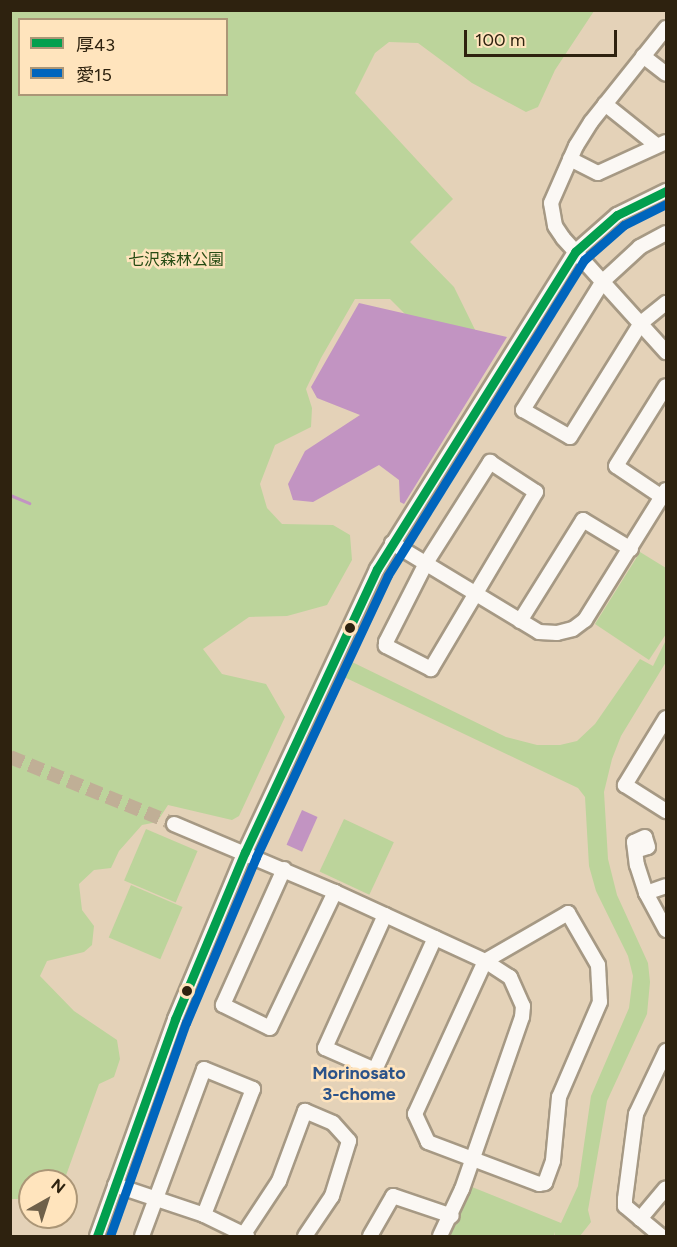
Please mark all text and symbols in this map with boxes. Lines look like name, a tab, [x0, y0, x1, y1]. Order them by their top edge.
legend	[18, 18, 228, 96]
scale bar	[467, 18, 620, 56]
text: 100 m	[475, 29, 525, 51]
text: 厚43	[76, 34, 115, 56]
text: 愛15	[76, 64, 112, 86]
park label: 七沢森林公園	[128, 250, 224, 270]
unlabelled marker	[344, 622, 356, 634]
unlabelled marker	[181, 985, 193, 997]
district label: Morinosato 3-chome	[312, 1063, 406, 1106]
north arrow	[18, 1169, 78, 1229]
text: N	[48, 1175, 69, 1197]

